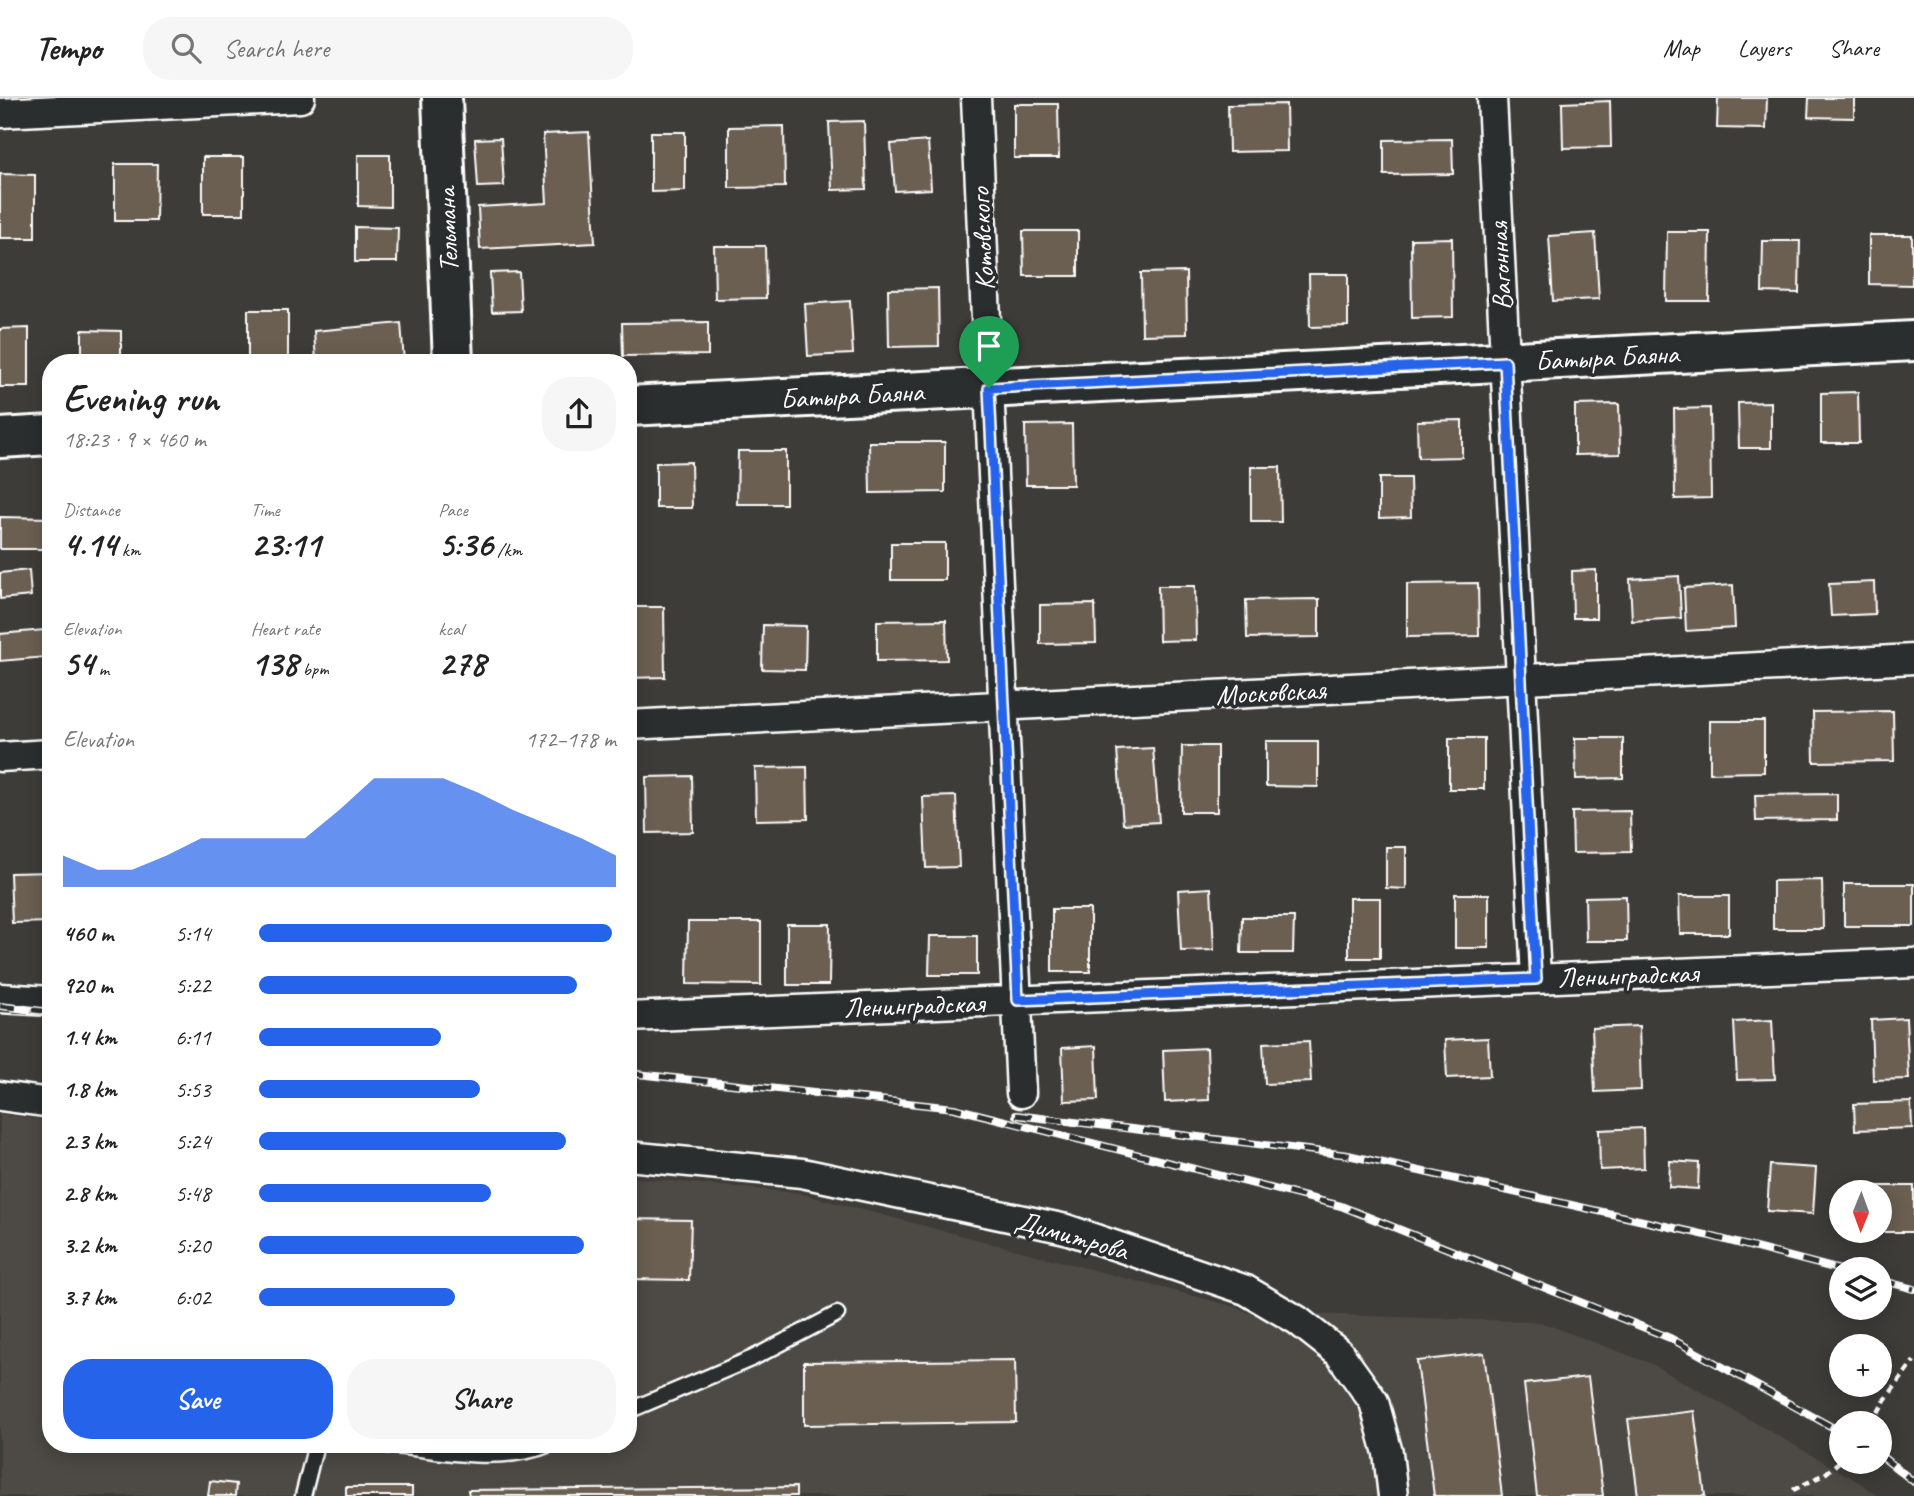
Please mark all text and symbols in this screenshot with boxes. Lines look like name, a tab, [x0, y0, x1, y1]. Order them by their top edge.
search box	[143, 17, 633, 80]
text: Tempo	[35, 27, 101, 69]
icon: search	[167, 29, 205, 67]
text: Search here	[223, 32, 329, 65]
text: Map	[1663, 33, 1700, 63]
text: Layers	[1738, 33, 1791, 63]
text: Share	[1829, 33, 1879, 63]
street label: Тельмана	[428, 184, 466, 273]
street label: Котовского	[962, 185, 1002, 291]
street label: Вагонная	[1480, 220, 1520, 311]
pin	[959, 316, 1019, 388]
icon: arrive	[970, 327, 1008, 365]
street label: Батыра Баяна	[1534, 336, 1681, 378]
street label: Батыра Баяна	[779, 374, 926, 416]
text: Evening run	[63, 375, 219, 422]
button: share	[542, 377, 616, 451]
text: 18:23 · 9 × 460 m	[63, 425, 206, 454]
text: Distance	[63, 498, 120, 522]
text: Time	[251, 498, 280, 522]
text: Pace	[438, 498, 468, 522]
text: 4.14	[63, 522, 117, 567]
text: 23:11	[251, 522, 321, 567]
text: 5:36	[438, 522, 493, 567]
text: km	[117, 538, 140, 562]
text: /km	[493, 538, 522, 562]
text: Elevation	[63, 617, 121, 641]
text: Heart rate	[251, 617, 320, 641]
text: kcal	[438, 617, 463, 641]
text: 54	[63, 641, 94, 686]
text: 138	[251, 641, 298, 686]
text: 278	[438, 641, 485, 686]
text: m	[94, 657, 109, 681]
text: bpm	[298, 657, 329, 681]
street label: Московская	[1215, 672, 1328, 712]
text: Elevation	[63, 725, 134, 754]
text: 172–178 m	[525, 725, 616, 754]
text: 460 m	[63, 919, 113, 948]
text: 5:14	[175, 919, 211, 948]
street label: Ленинградская	[1557, 955, 1701, 995]
text: 920 m	[63, 971, 112, 1000]
text: 5:22	[175, 971, 211, 1000]
street label: Ленинградская	[843, 985, 987, 1025]
text: 1.4 km	[63, 1023, 117, 1052]
text: 6:11	[175, 1023, 211, 1052]
text: 1.8 km	[63, 1075, 117, 1104]
text: 5:53	[175, 1075, 211, 1104]
text: 2.3 km	[63, 1127, 117, 1156]
text: 5:24	[175, 1127, 211, 1156]
text: 2.8 km	[63, 1179, 117, 1208]
text: 5:48	[175, 1179, 211, 1208]
north arrow	[1829, 1180, 1892, 1242]
map controls	[1829, 1180, 1892, 1474]
street label: Димитрова	[1012, 1202, 1134, 1268]
text: 3.2 km	[63, 1231, 117, 1260]
text: 5:20	[175, 1231, 211, 1260]
button: layers	[1829, 1257, 1892, 1320]
text: 3.7 km	[63, 1283, 116, 1312]
text: 6:02	[175, 1283, 211, 1312]
button: +	[1829, 1334, 1892, 1397]
button: Save	[63, 1359, 333, 1439]
button: Share	[347, 1359, 616, 1439]
button: −	[1829, 1411, 1892, 1474]

